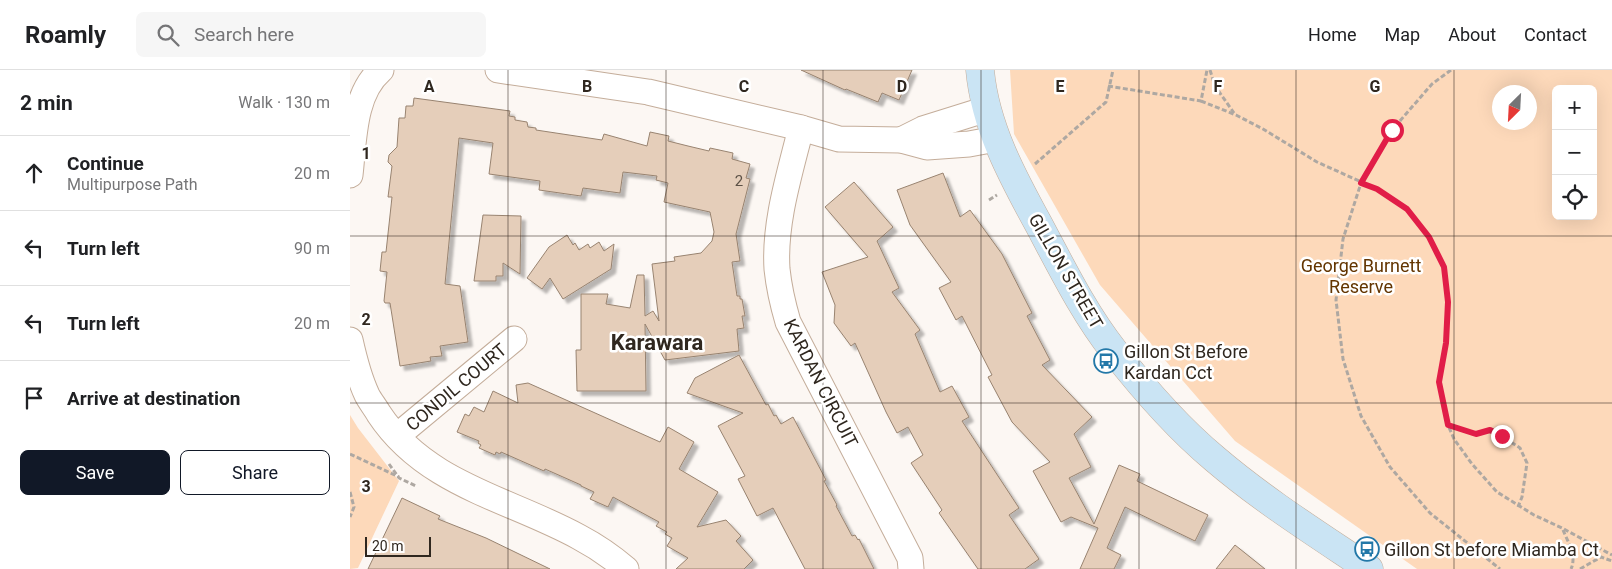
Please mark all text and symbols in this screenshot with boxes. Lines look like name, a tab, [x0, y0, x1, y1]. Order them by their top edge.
search box	[136, 12, 486, 57]
text: Roamly	[25, 21, 106, 49]
icon: search	[154, 21, 182, 49]
text: Search here	[194, 23, 294, 46]
text: Home	[1308, 24, 1357, 45]
text: Map	[1385, 24, 1420, 45]
text: About	[1448, 24, 1496, 45]
text: Contact	[1524, 24, 1587, 45]
text: A	[424, 77, 435, 96]
text: B	[582, 77, 592, 96]
text: C	[739, 77, 749, 96]
text: D	[897, 77, 907, 96]
text: E	[1056, 77, 1065, 96]
text: F	[1214, 77, 1223, 96]
text: G	[1370, 77, 1381, 96]
north arrow	[1492, 85, 1537, 130]
map controls	[1552, 85, 1597, 220]
button: +	[1552, 85, 1597, 130]
text: 2 min	[20, 91, 73, 115]
text: Walk · 130 m	[238, 93, 330, 112]
route start	[1381, 119, 1404, 142]
button: −	[1552, 130, 1597, 175]
text: 1	[361, 144, 371, 163]
text: Continue	[67, 152, 144, 175]
icon: ahead	[20, 159, 48, 187]
text: 20 m	[294, 164, 330, 183]
house number: 2	[735, 172, 743, 190]
text: Multipurpose Path	[67, 175, 198, 194]
button: locate	[1552, 175, 1597, 220]
street label: GILLON STREET	[1025, 210, 1108, 333]
icon: left	[20, 234, 48, 262]
text: Turn left	[67, 237, 140, 260]
text: 90 m	[294, 239, 330, 258]
park label: George Burnett Reserve	[1301, 255, 1421, 297]
icon: left	[20, 309, 48, 337]
text: 2	[361, 310, 371, 329]
text: Turn left	[67, 312, 140, 335]
text: 20 m	[294, 314, 330, 333]
street label: KARDAN CIRCUIT	[780, 315, 863, 451]
district label: Karawara	[611, 330, 704, 355]
street label: CONDIL COURT	[401, 339, 511, 435]
place label: Gillon St Before Kardan Cct	[1124, 341, 1248, 383]
bus stop icon: Gillon St Before Kardan Cct	[1093, 348, 1119, 374]
icon: arrive	[20, 384, 48, 412]
text: Arrive at destination	[67, 387, 240, 410]
route end	[1491, 425, 1514, 448]
button: Save	[20, 450, 170, 495]
button: Share	[180, 450, 330, 495]
text: 3	[361, 477, 371, 496]
scale bar	[365, 534, 431, 557]
bus stop icon: Gillon St before Miamba Ct	[1354, 536, 1380, 562]
text: 20 m	[372, 538, 404, 554]
place label: Gillon St before Miamba Ct	[1384, 539, 1599, 560]

